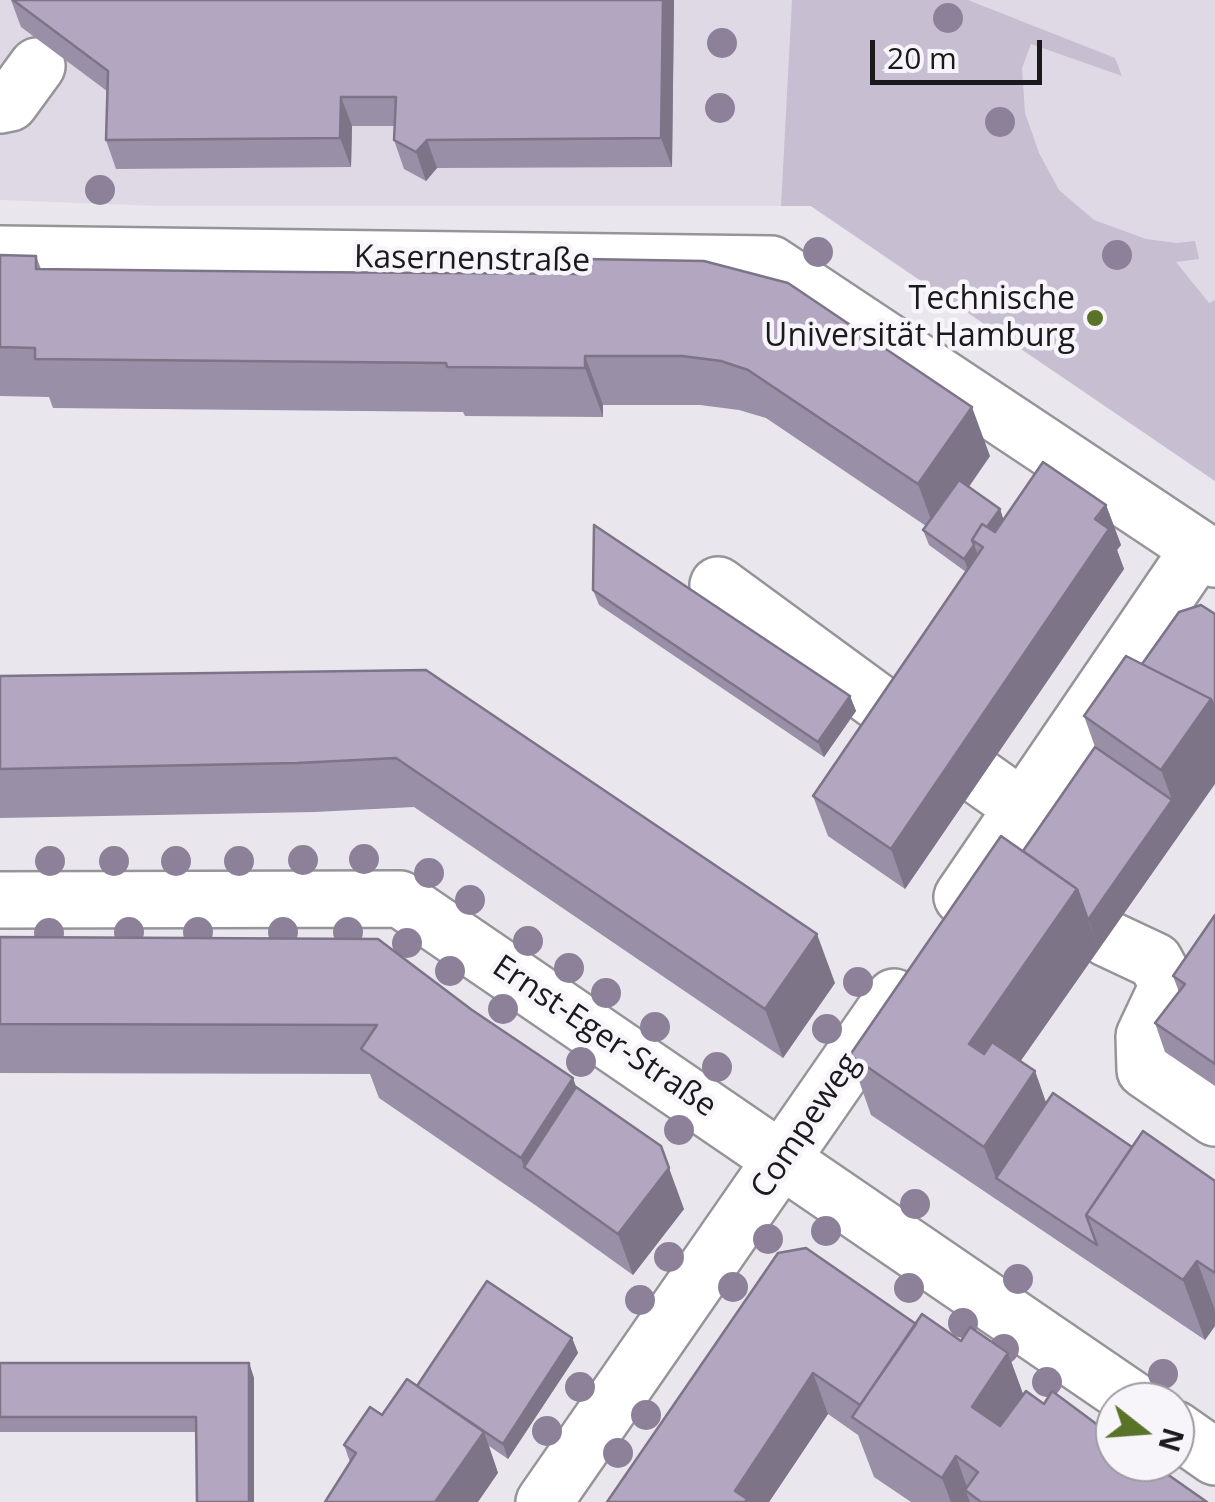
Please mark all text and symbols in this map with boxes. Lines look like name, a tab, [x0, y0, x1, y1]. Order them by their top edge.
scale bar	[875, 20, 1048, 82]
text: 20 m	[887, 37, 957, 78]
street label: Kasernenstraße	[354, 239, 590, 281]
place label: Technische Universität Hamburg	[764, 281, 1075, 356]
marker: Technische Universität Hamburg	[1084, 307, 1106, 329]
street label: Ernst-Eger-Straße	[485, 948, 723, 1126]
street label: Compeweg	[743, 1046, 869, 1206]
north arrow	[1095, 1382, 1195, 1482]
text: N	[1150, 1424, 1193, 1457]

